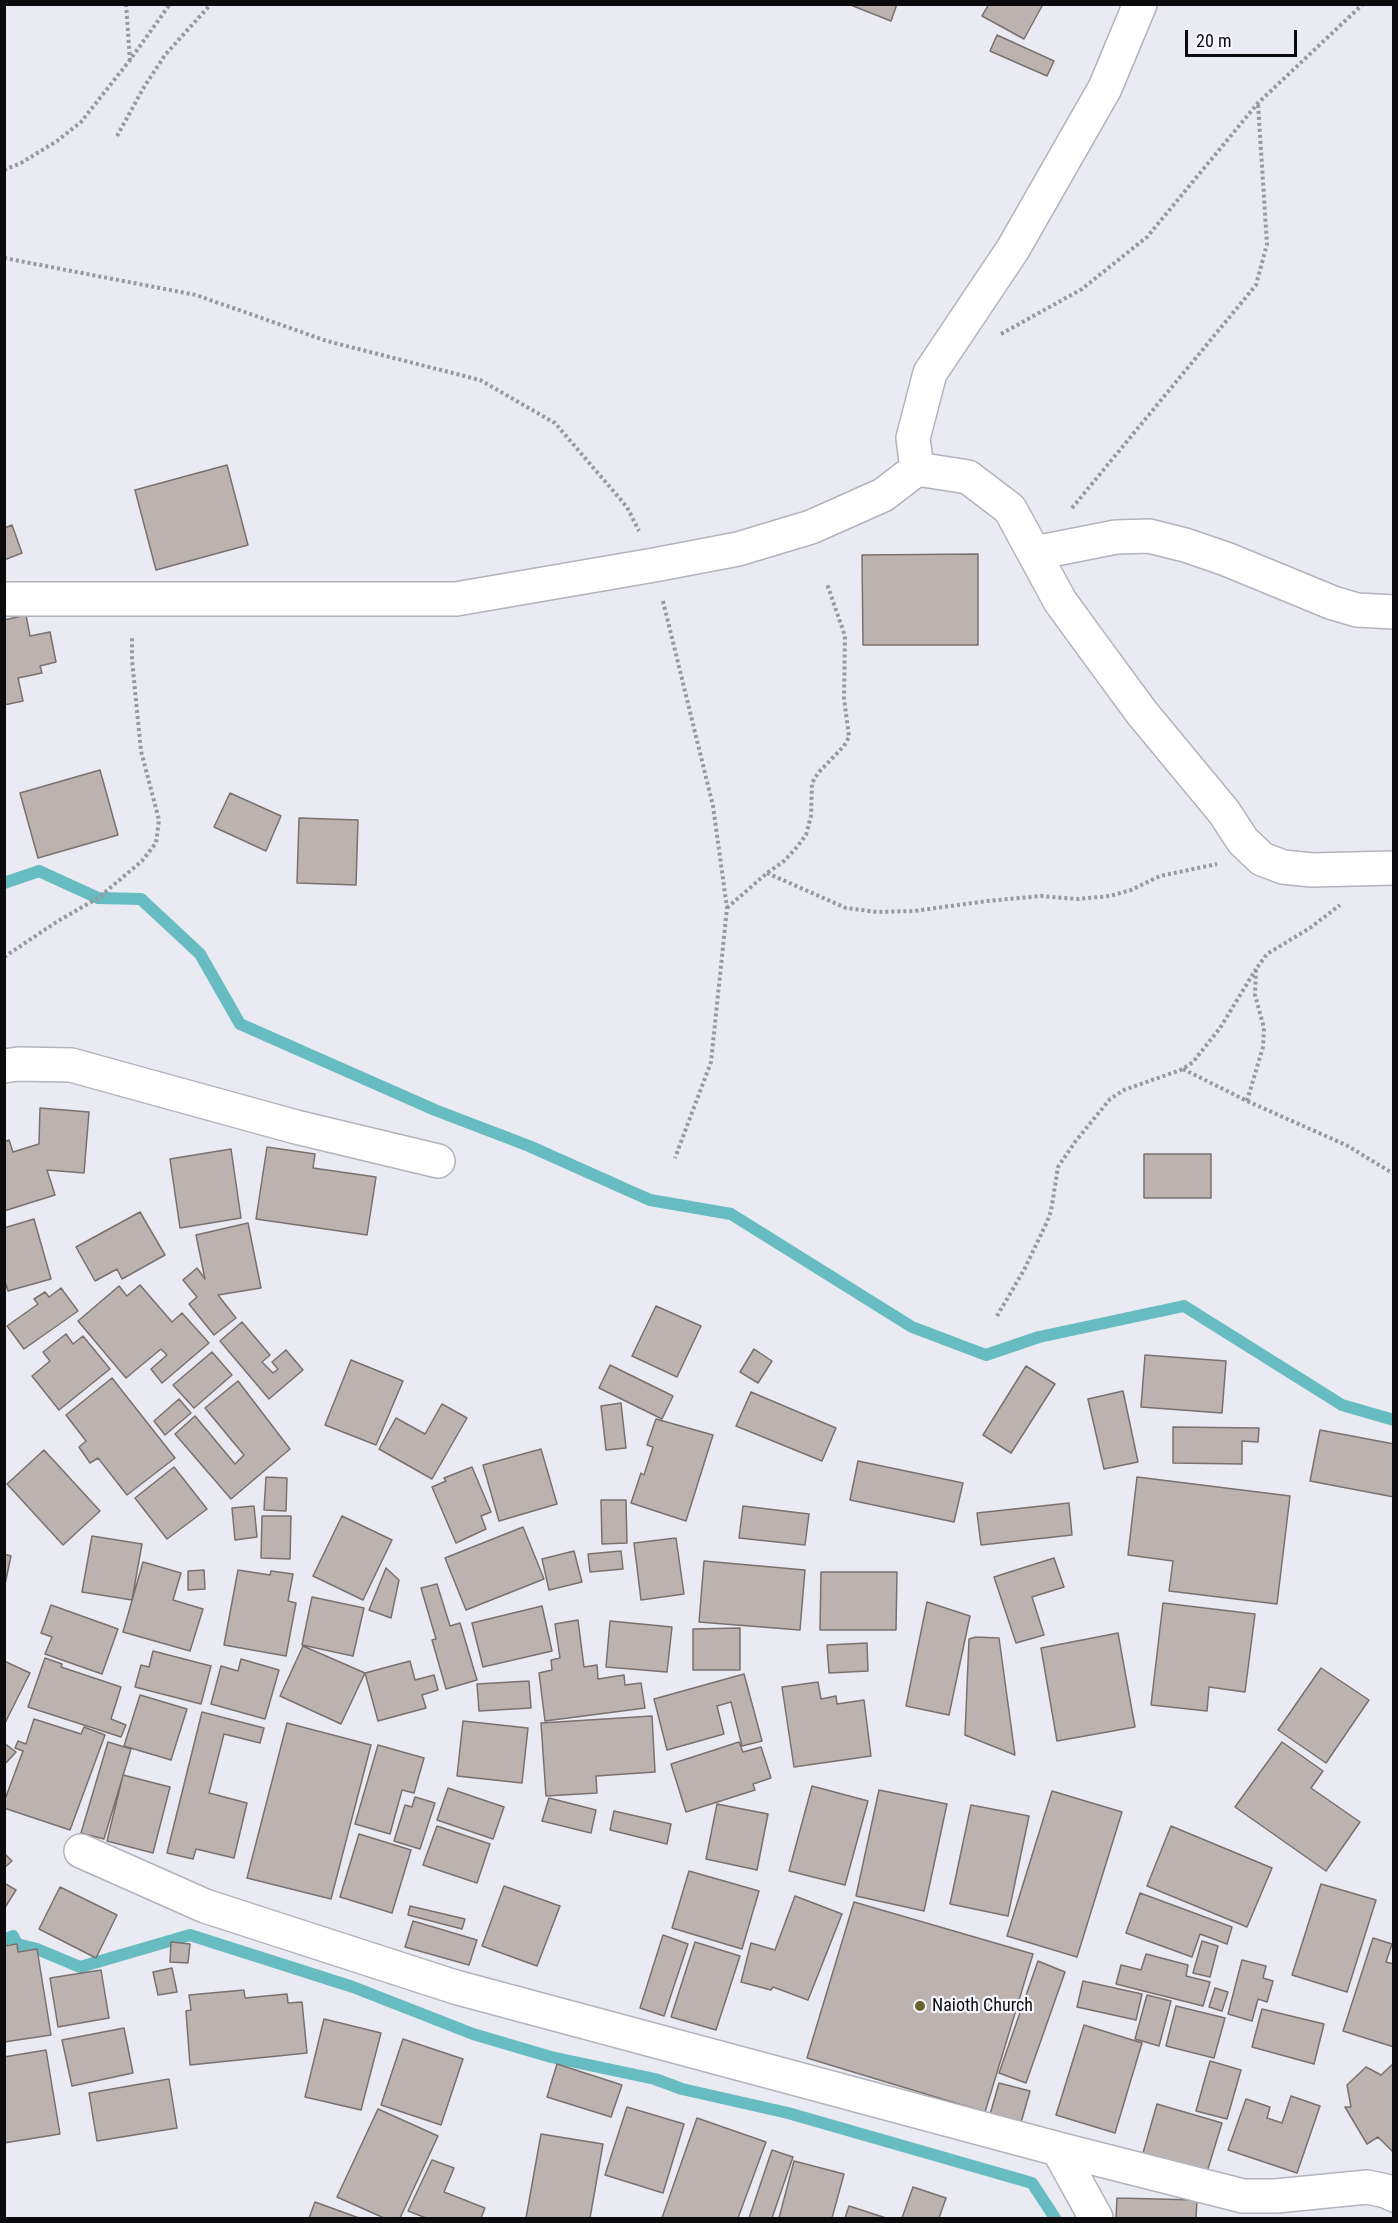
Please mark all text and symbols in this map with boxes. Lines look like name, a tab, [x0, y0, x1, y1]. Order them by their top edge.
scale bar	[1188, 18, 1300, 56]
text: 20 m	[1196, 30, 1231, 51]
place label: Naioth Church	[932, 1995, 1033, 2017]
marker: Naioth Church	[913, 1999, 927, 2013]

